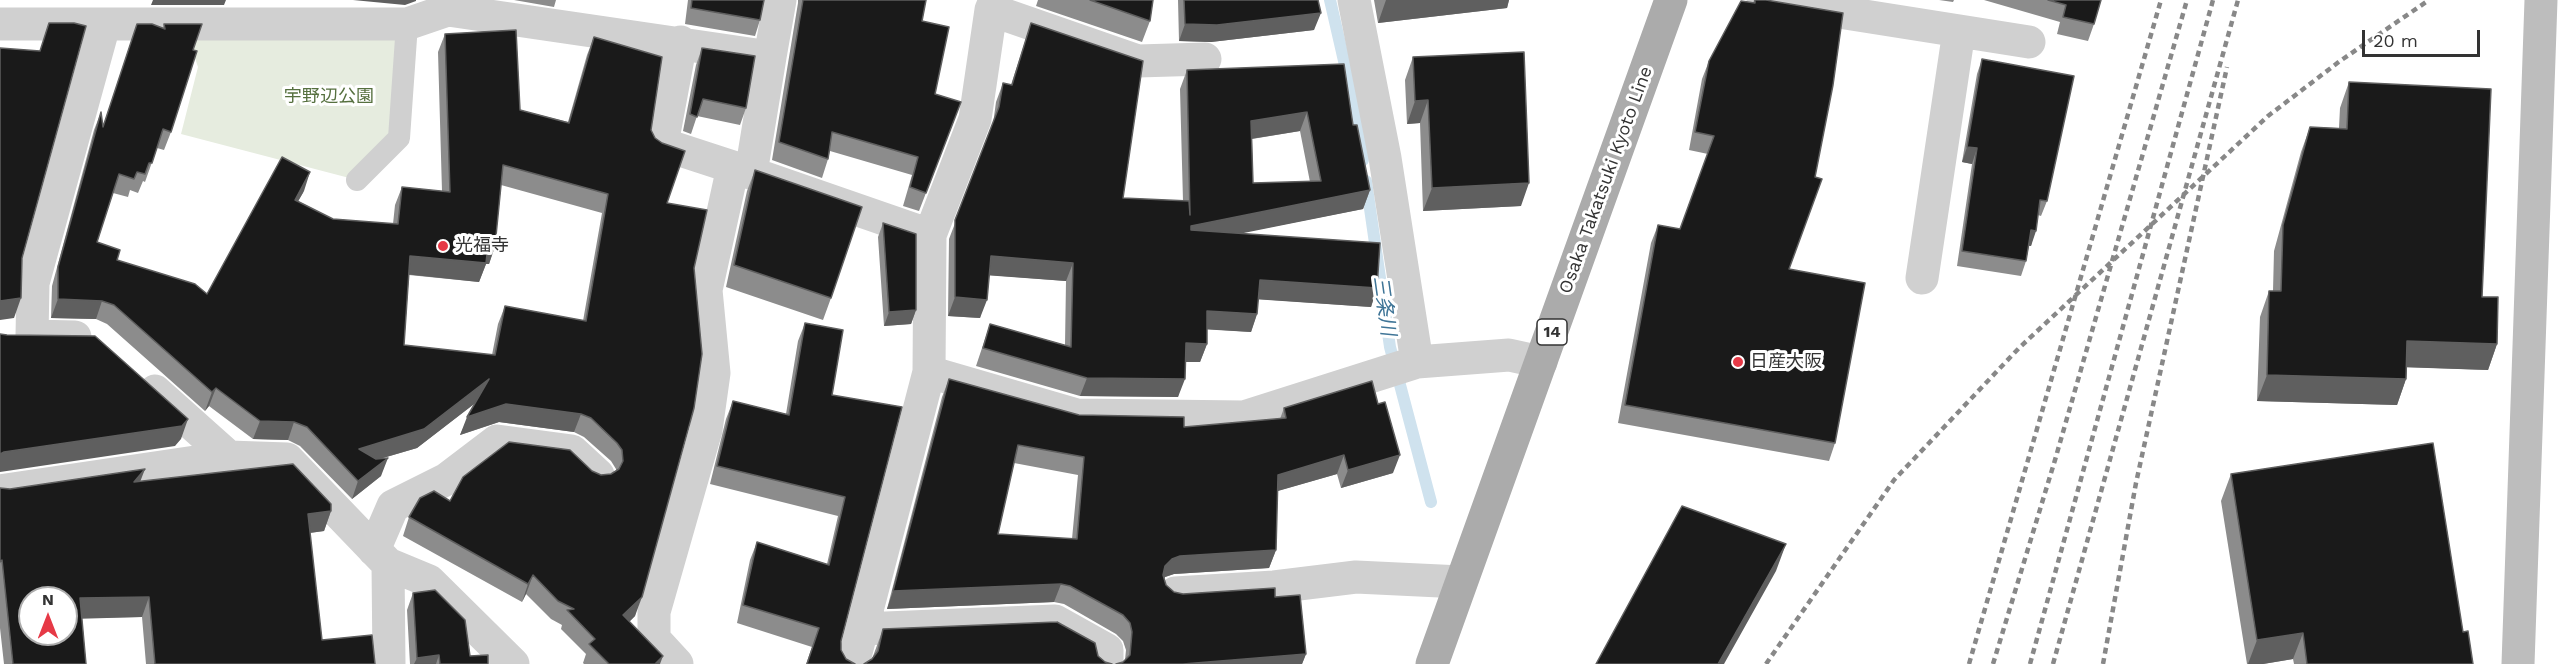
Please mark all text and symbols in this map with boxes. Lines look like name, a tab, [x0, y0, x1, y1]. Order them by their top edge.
scale bar	[2365, 18, 2484, 56]
text: 20 m	[2373, 30, 2418, 51]
street label: Osaka Takatsuki Kyoto Line	[1555, 63, 1657, 297]
park label: 宇野辺公園	[284, 86, 374, 108]
place label: 光福寺	[455, 235, 509, 257]
marker: 光福寺	[436, 239, 450, 253]
water label: 三条川	[1368, 275, 1400, 337]
road number: 14	[1537, 319, 1567, 345]
place label: 日産大阪	[1750, 351, 1822, 373]
marker: 日産大阪	[1731, 355, 1745, 369]
north arrow	[18, 586, 78, 646]
text: N	[42, 590, 54, 609]

